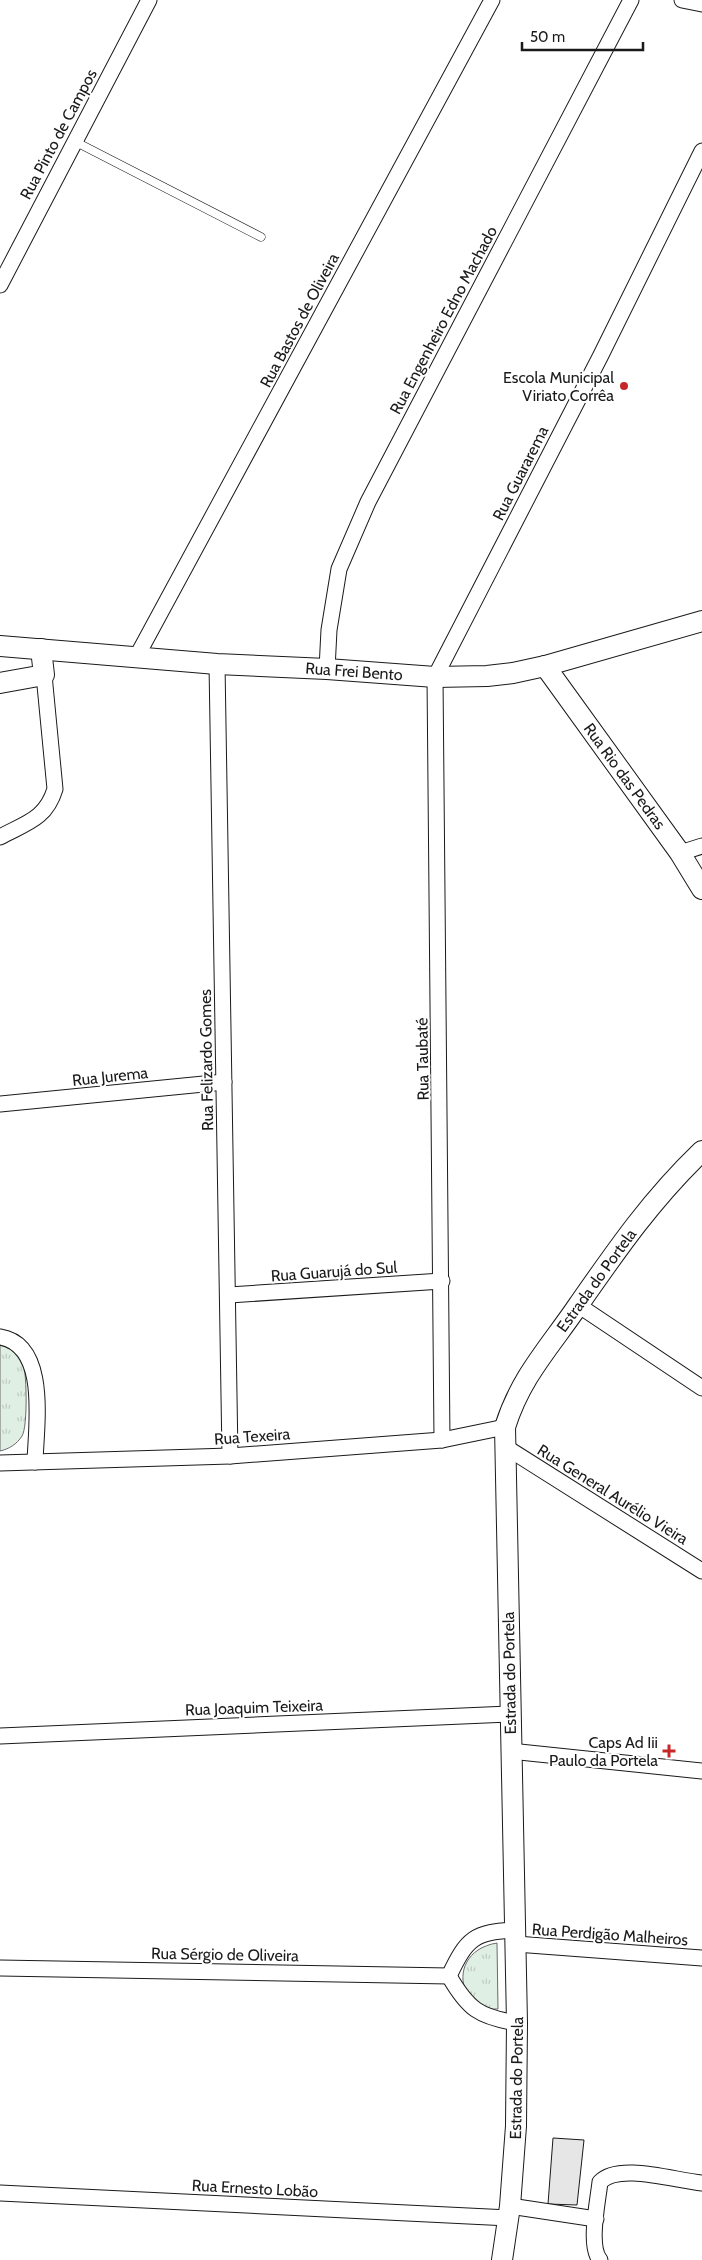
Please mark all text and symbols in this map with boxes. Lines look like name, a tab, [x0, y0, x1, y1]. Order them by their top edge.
scale bar	[522, 20, 643, 52]
text: 50 m	[530, 28, 565, 46]
street label: Rua Pinto de Campos	[16, 66, 101, 203]
street label: Rua Engenheiro Edno Machado	[386, 223, 501, 417]
street label: Rua Bastos de Oliveira	[256, 250, 343, 391]
place label: Escola Municipal Viriato Corrêa	[503, 368, 614, 405]
marker: Escola Municipal Viriato Corrêa	[618, 380, 630, 392]
street label: Rua Guararema	[489, 423, 552, 524]
street label: Rua Frei Bento	[305, 659, 403, 684]
street label: Rua Rio das Pedras	[580, 720, 670, 833]
street label: Rua Felizardo Gomes	[196, 989, 217, 1131]
street label: Rua Taubaté	[412, 1018, 433, 1100]
street label: Rua Jurema	[71, 1063, 149, 1090]
street label: Estrada do Portela	[553, 1225, 640, 1335]
street label: Rua Guarujá do Sul	[270, 1258, 398, 1285]
street label: Rua Texeira	[213, 1424, 291, 1449]
street label: Rua General Aurélio Vieira	[534, 1440, 692, 1549]
street label: Estrada do Portela	[499, 1611, 520, 1734]
street label: Rua Joaquim Teixeira	[185, 1696, 324, 1719]
place label: Caps Ad Iii Paulo da Portela	[549, 1733, 658, 1770]
marker: Caps Ad Iii Paulo da Portela	[662, 1744, 676, 1758]
street label: Rua Perdigão Malheiros	[531, 1920, 689, 1949]
street label: Rua Sérgio de Oliveira	[151, 1944, 299, 1965]
street label: Estrada do Portela	[506, 2016, 527, 2139]
street label: Rua Ernesto Lobão	[191, 2176, 319, 2201]

